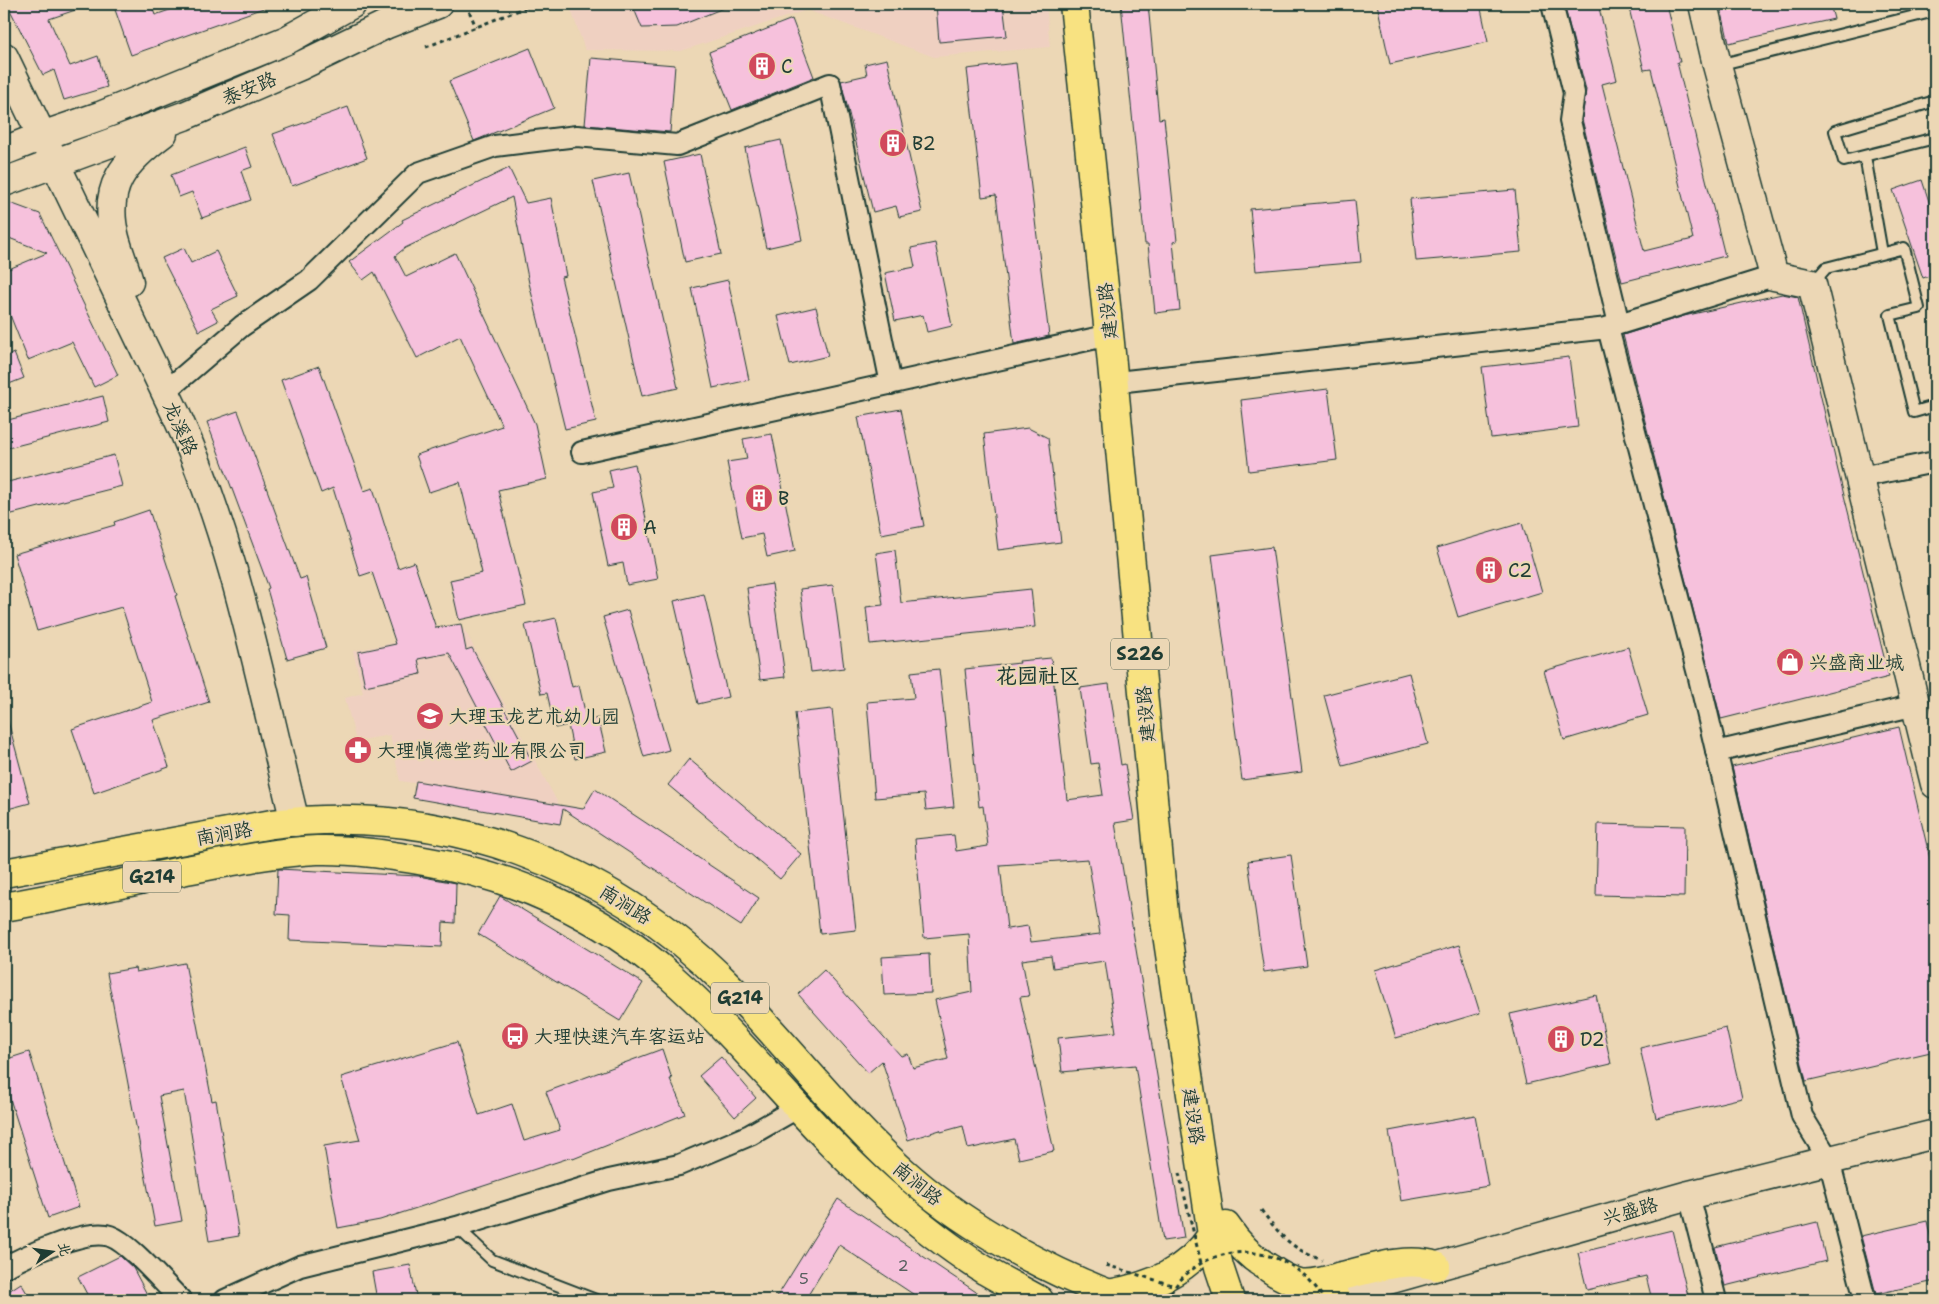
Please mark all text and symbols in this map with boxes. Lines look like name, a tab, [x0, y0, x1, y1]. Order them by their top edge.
building icon: C	[747, 51, 777, 81]
place label: C	[781, 54, 793, 79]
street label: 泰安路	[218, 66, 280, 111]
building icon: B2	[878, 128, 908, 158]
place label: B2	[912, 131, 936, 156]
street label: 建设路	[1092, 281, 1123, 341]
street label: 龙溪路	[158, 397, 204, 459]
building icon: B	[744, 483, 774, 513]
place label: B	[778, 486, 789, 511]
building icon: A	[609, 512, 639, 542]
place label: A	[643, 515, 657, 540]
building icon: C2	[1474, 555, 1504, 585]
place label: C2	[1508, 558, 1532, 583]
road number: S226	[1111, 639, 1169, 670]
shop icon: 兴盛商业城	[1775, 647, 1805, 677]
place label: 兴盛商业城	[1809, 650, 1904, 675]
district label: 花园社区	[996, 662, 1080, 690]
street label: 建设路	[1131, 684, 1160, 743]
school or university icon: 大理玉龙艺术幼儿园	[415, 701, 445, 731]
place label: 大理玉龙艺术幼儿园	[449, 704, 620, 729]
pharmacy icon: 大理慎德堂药业有限公司	[343, 735, 373, 765]
place label: 大理慎德堂药业有限公司	[377, 738, 586, 763]
street label: 南涧路	[194, 816, 254, 851]
road number: G214	[123, 862, 181, 892]
street label: 南涧路	[595, 879, 657, 930]
road number: G214	[711, 982, 769, 1014]
bus stop icon: 大理快速汽车客运站	[500, 1021, 530, 1051]
place label: 大理快速汽车客运站	[534, 1024, 705, 1049]
building icon: D2	[1546, 1024, 1576, 1054]
place label: D2	[1580, 1027, 1605, 1052]
street label: 建设路	[1177, 1086, 1210, 1146]
street label: 南涧路	[888, 1156, 948, 1211]
street label: 兴盛路	[1599, 1192, 1661, 1231]
north arrow	[28, 1226, 78, 1276]
text: 北	[54, 1240, 75, 1258]
house number: 2	[897, 1255, 909, 1276]
house number: 5	[799, 1268, 809, 1289]

